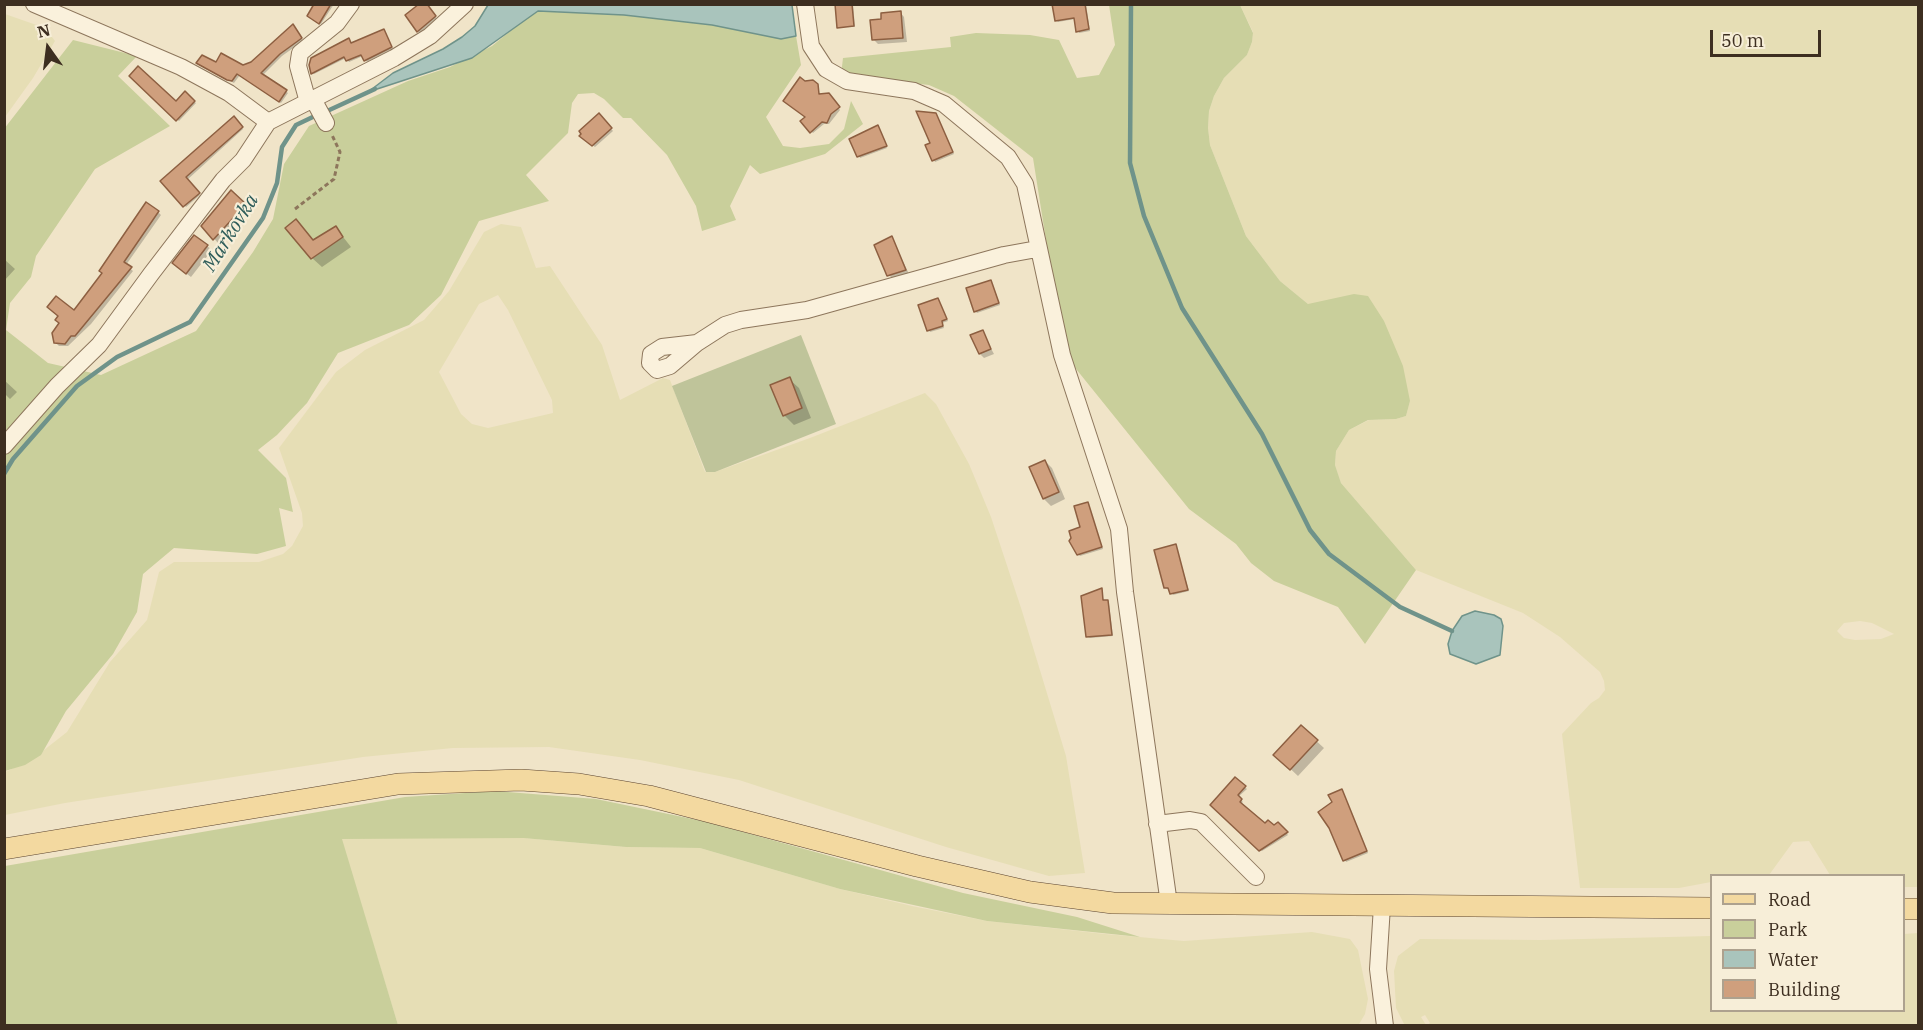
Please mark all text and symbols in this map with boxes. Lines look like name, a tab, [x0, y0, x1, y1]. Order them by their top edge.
north arrow	[18, 18, 78, 78]
scale bar	[1713, 18, 1824, 56]
text: N	[35, 19, 52, 42]
text: 50 m	[1721, 29, 1764, 52]
water label: Markovka	[198, 190, 264, 276]
legend	[1710, 874, 1905, 1012]
text: Road	[1768, 888, 1811, 911]
text: Park	[1768, 918, 1807, 941]
text: Water	[1768, 948, 1818, 971]
text: Building	[1768, 978, 1840, 1001]

